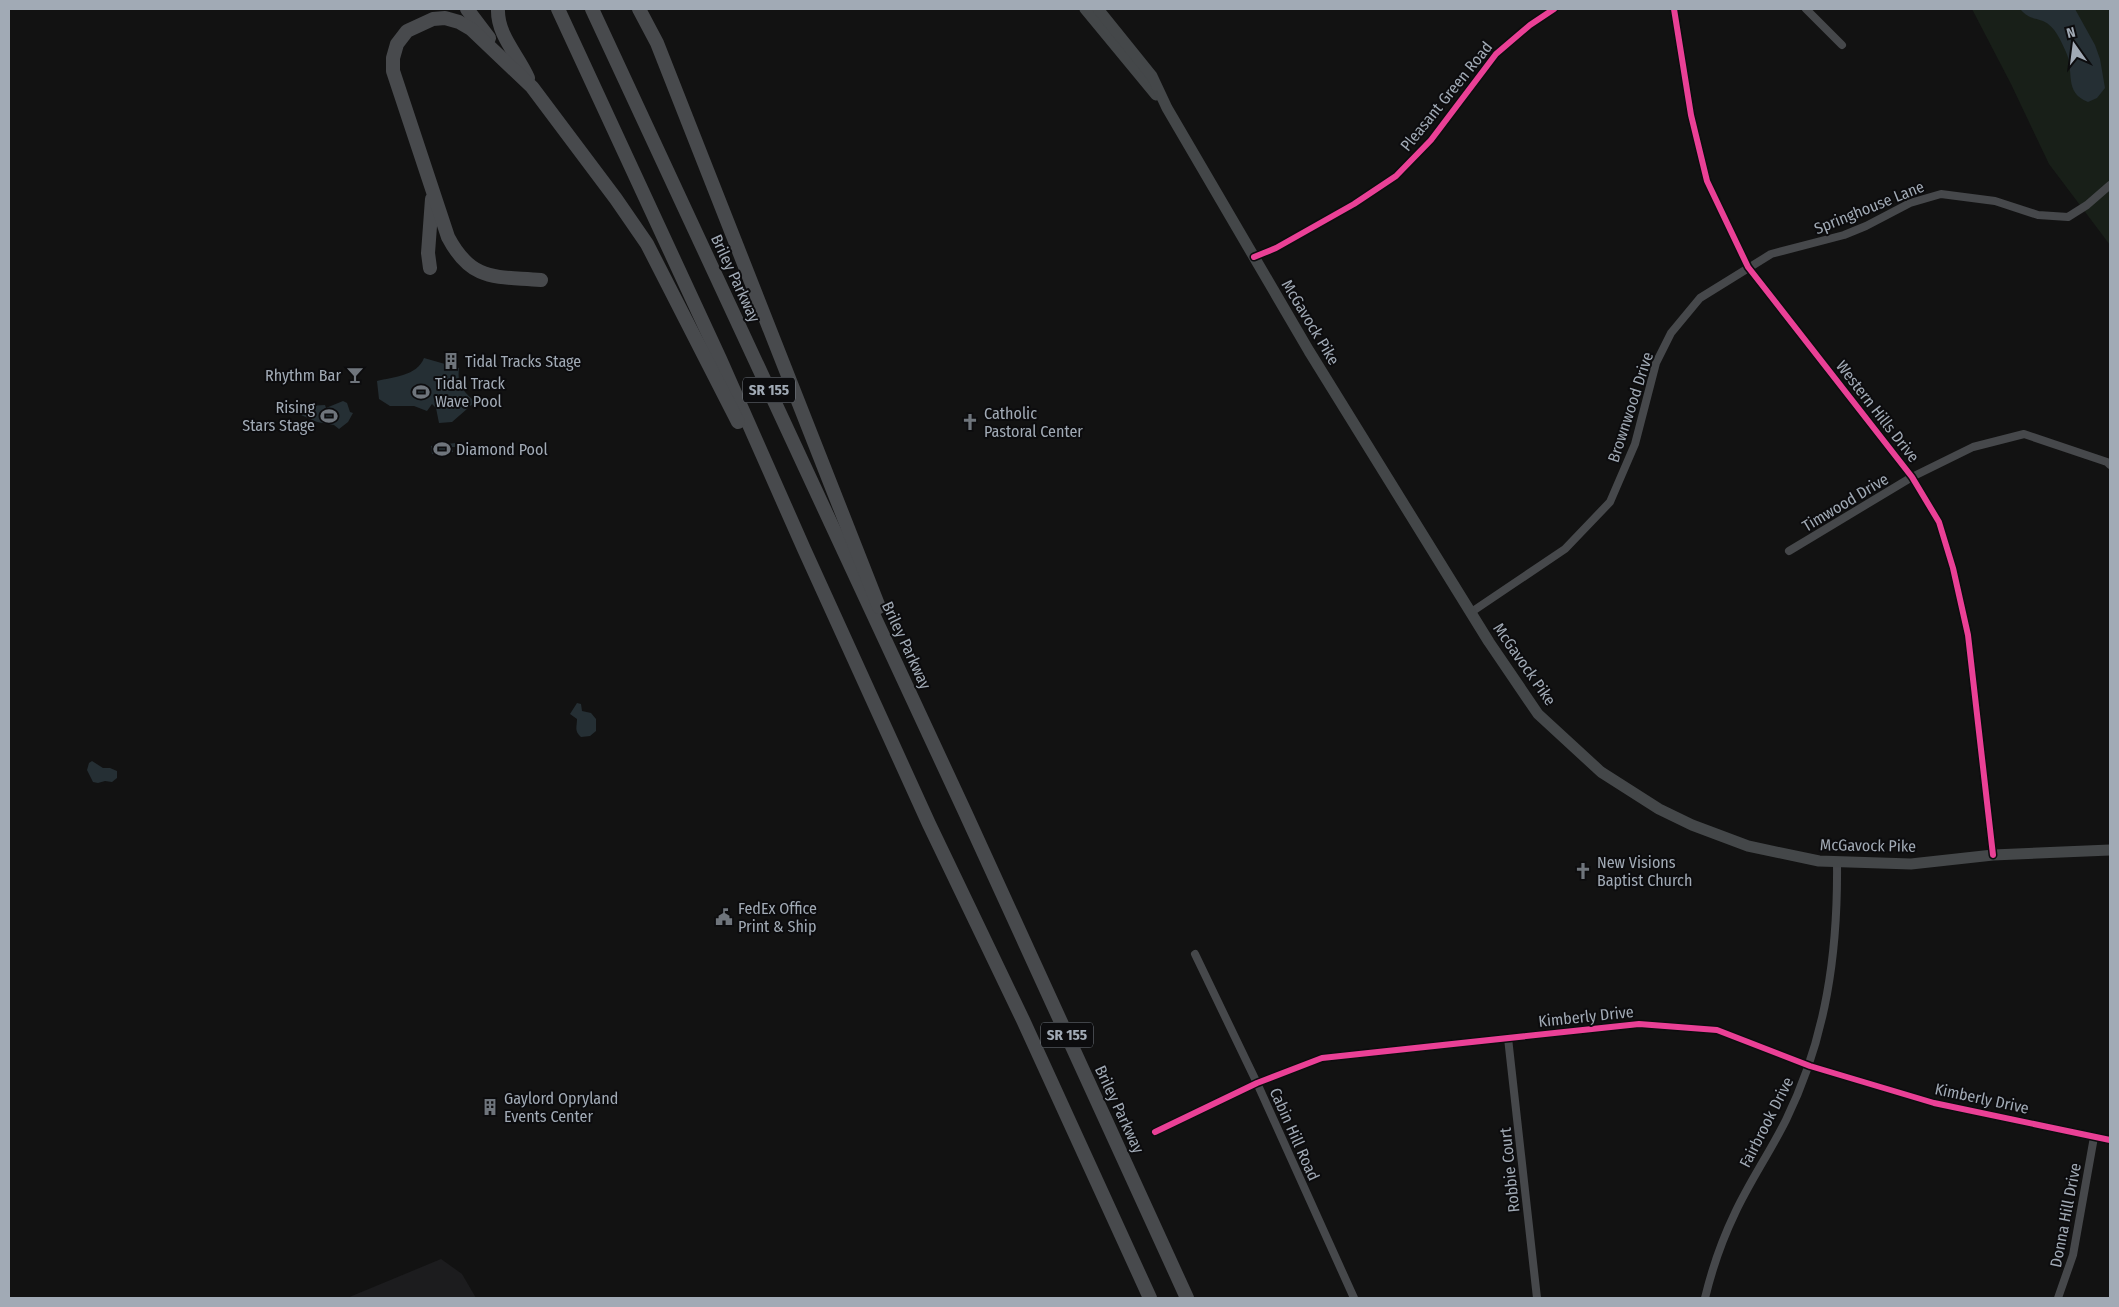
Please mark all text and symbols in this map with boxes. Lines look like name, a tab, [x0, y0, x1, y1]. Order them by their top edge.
north arrow	[2049, 20, 2099, 70]
text: N	[2065, 24, 2077, 42]
street label: Pleasant Green Road	[1396, 38, 1496, 155]
street label: Springhouse Lane	[1811, 177, 1927, 238]
street label: Briley Parkway	[707, 231, 765, 326]
street label: McGavock Pike	[1278, 276, 1344, 368]
street label: Brownwood Drive	[1604, 350, 1657, 465]
building icon: Tidal Tracks Stage	[441, 351, 461, 371]
place label: Tidal Tracks Stage	[465, 352, 581, 371]
street label: Western Hills Drive	[1832, 357, 1923, 466]
bar icon: Rhythm Bar	[345, 365, 365, 385]
place label: Rhythm Bar	[265, 366, 341, 385]
place label: Tidal Track Wave Pool	[435, 374, 505, 411]
road number: SR 155	[743, 378, 795, 402]
sports icon: Tidal Track Wave Pool	[411, 382, 431, 402]
place label: Rising Stars Stage	[242, 398, 315, 435]
place label: Catholic Pastoral Center	[984, 404, 1083, 441]
sports icon: Rising Stars Stage	[319, 406, 339, 426]
church icon: Catholic Pastoral Center	[960, 412, 980, 432]
sports icon: Diamond Pool	[432, 439, 452, 459]
place label: Diamond Pool	[456, 440, 548, 459]
street label: Timwood Drive	[1799, 469, 1892, 536]
street label: Briley Parkway	[878, 598, 936, 693]
street label: McGavock Pike	[1489, 619, 1560, 709]
street label: McGavock Pike	[1820, 835, 1916, 856]
place label: New Visions Baptist Church	[1597, 853, 1692, 890]
church icon: New Visions Baptist Church	[1573, 861, 1593, 881]
place label: FedEx Office Print & Ship	[738, 899, 817, 936]
public building icon: FedEx Office Print & Ship	[714, 907, 734, 927]
street label: Kimberly Drive	[1538, 1002, 1635, 1031]
road number: SR 155	[1041, 1022, 1093, 1048]
street label: Briley Parkway	[1091, 1062, 1149, 1157]
street label: Fairbrook Drive	[1735, 1074, 1797, 1171]
street label: Kimberly Drive	[1933, 1079, 2031, 1118]
street label: Cabin Hill Road	[1266, 1085, 1323, 1184]
place label: Gaylord Opryland Events Center	[504, 1089, 618, 1126]
building icon: Gaylord Opryland Events Center	[480, 1097, 500, 1117]
street label: Robbie Court	[1496, 1126, 1523, 1213]
street label: Donna Hill Drive	[2046, 1161, 2085, 1269]

